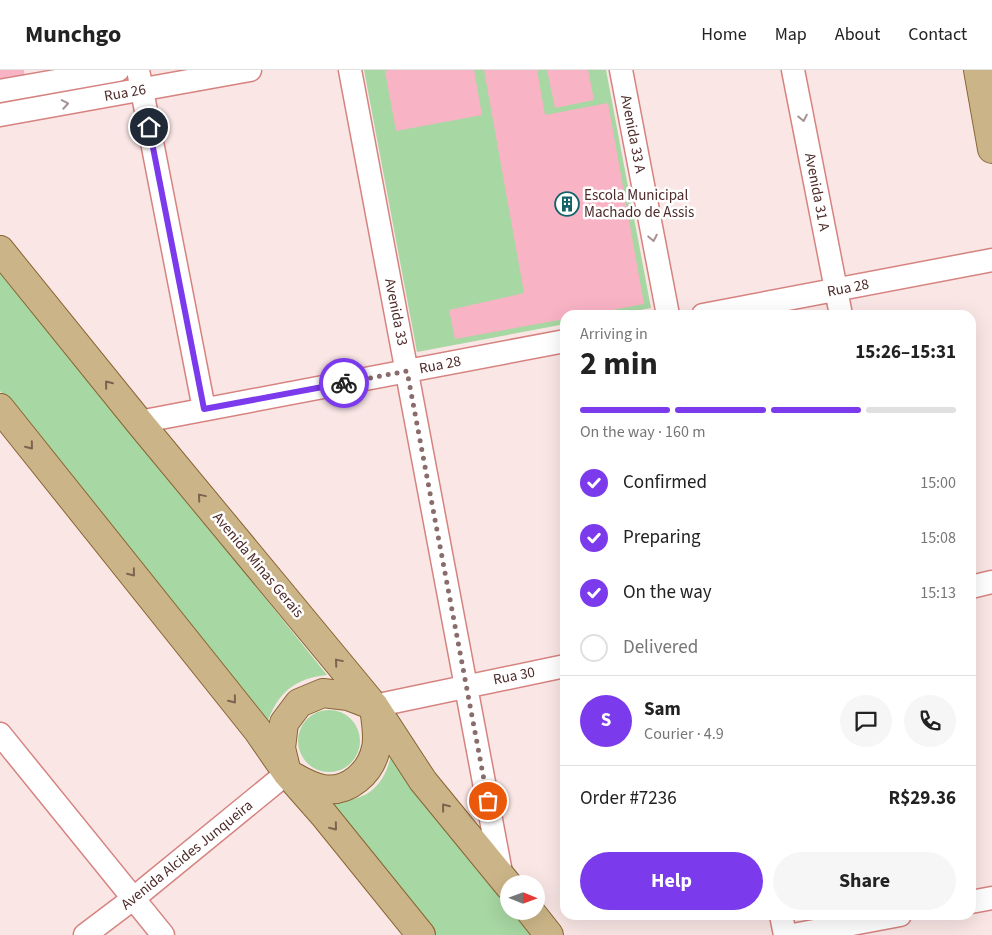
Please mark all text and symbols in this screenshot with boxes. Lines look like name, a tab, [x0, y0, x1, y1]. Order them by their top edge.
text: Munchgo	[25, 17, 121, 52]
text: Home	[701, 22, 747, 47]
text: Map	[775, 22, 807, 47]
text: About	[835, 22, 880, 47]
text: Contact	[908, 22, 967, 47]
street label: Rua 26	[102, 79, 148, 107]
street label: Avenida 33 A	[615, 93, 651, 176]
one-way arrow	[61, 99, 70, 109]
pin	[128, 106, 170, 148]
icon: home	[135, 113, 163, 141]
one-way arrow	[797, 113, 807, 122]
street label: Avenida 31 A	[799, 151, 835, 234]
place label: Escola Municipal Machado de Assis	[584, 185, 694, 223]
building icon: Escola Municipal Machado de Assis	[554, 191, 580, 217]
one-way arrow	[648, 234, 658, 243]
street label: Rua 28	[825, 274, 871, 302]
street label: Avenida 33	[379, 277, 413, 347]
text: Arriving in	[580, 323, 648, 345]
text: 15:26–15:31	[855, 339, 956, 366]
text: 2 min	[580, 341, 658, 387]
street label: Rua 28	[417, 351, 463, 379]
courier	[319, 358, 369, 408]
icon: bike	[330, 369, 358, 397]
one-way arrow	[106, 381, 114, 390]
text: On the way · 160 m	[580, 421, 705, 443]
one-way arrow	[25, 441, 34, 450]
icon: check	[580, 469, 608, 497]
text: Confirmed	[623, 469, 707, 496]
text: 15:00	[920, 472, 956, 494]
one-way arrow	[199, 494, 207, 503]
street label: Avenida Minas Gerais	[208, 508, 308, 622]
icon: check	[580, 524, 608, 552]
text: Preparing	[623, 524, 701, 551]
text: 15:08	[920, 527, 956, 549]
one-way arrow	[126, 568, 135, 577]
icon: check	[580, 579, 608, 607]
text: On the way	[623, 579, 712, 606]
text: 15:13	[920, 582, 956, 604]
text: Delivered	[623, 634, 698, 661]
one-way arrow	[335, 659, 344, 668]
street label: Rua 30	[491, 662, 537, 690]
one-way arrow	[228, 694, 236, 703]
button: chat	[840, 695, 892, 747]
button: phone	[904, 695, 956, 747]
text: Sam	[644, 696, 681, 723]
text: S	[601, 707, 611, 734]
text: Courier · 4.9	[644, 723, 724, 745]
pin	[467, 780, 509, 822]
text: Order #7236	[580, 785, 677, 812]
text: R$29.36	[888, 785, 956, 812]
icon: bag	[474, 787, 502, 815]
street label: Avenida Alcides Junqueira	[117, 795, 257, 915]
one-way arrow	[441, 804, 450, 813]
one-way arrow	[329, 821, 337, 830]
button: Help	[580, 852, 763, 910]
button: Share	[773, 852, 956, 910]
north arrow	[500, 875, 545, 920]
map controls	[500, 875, 545, 920]

